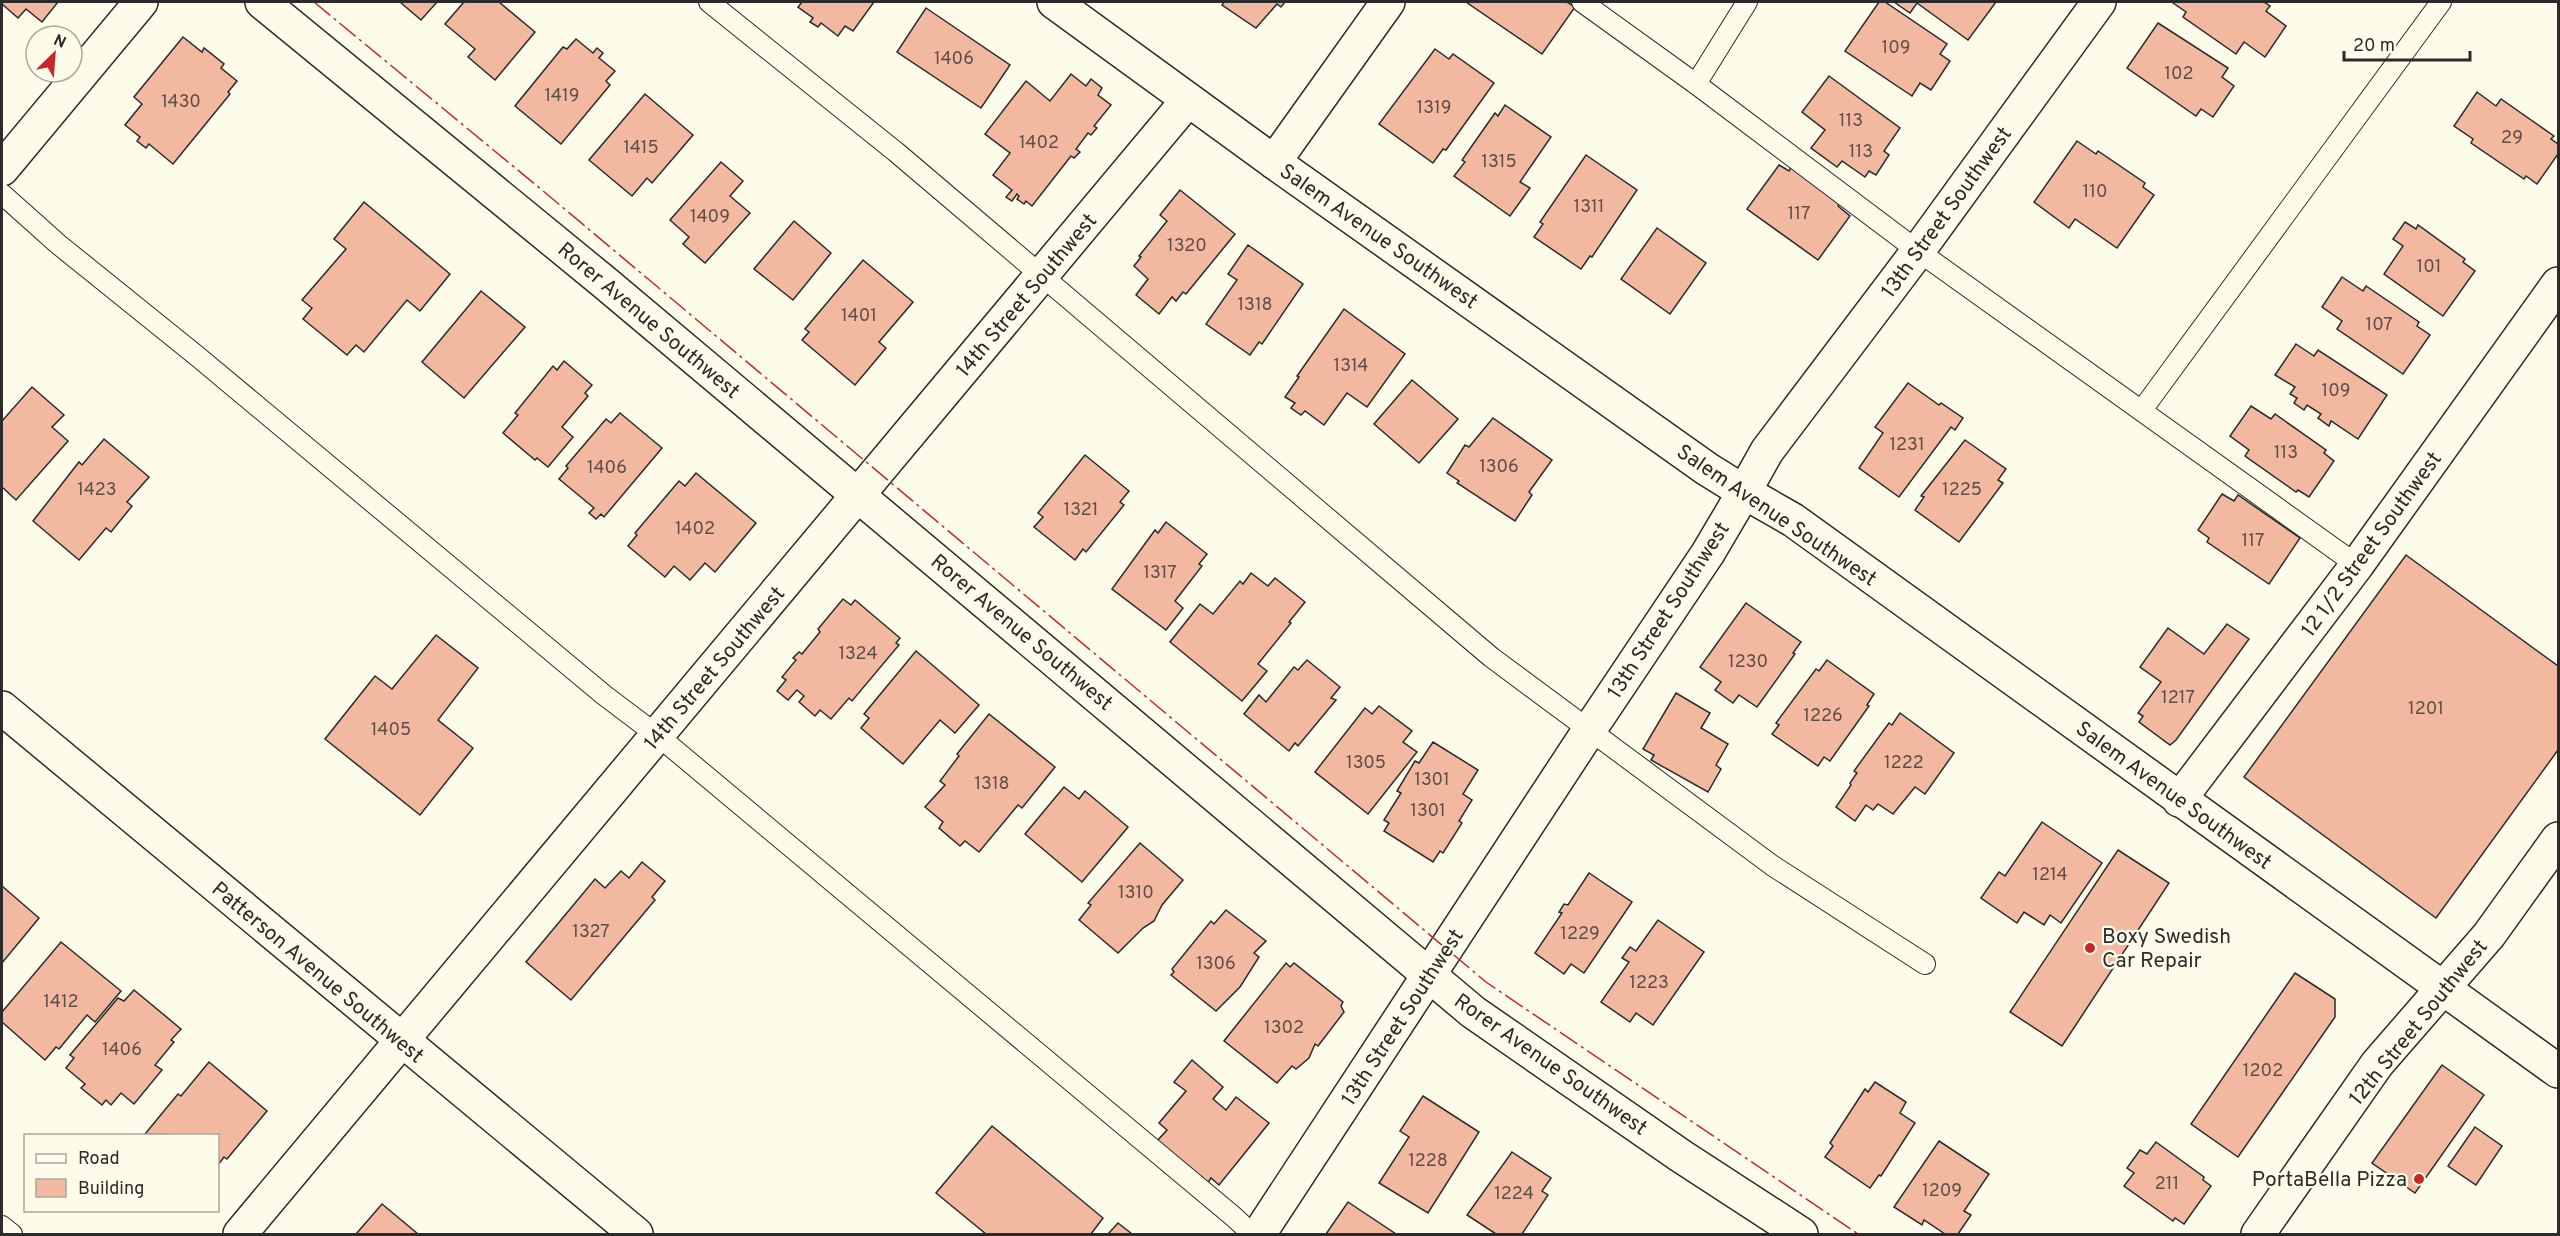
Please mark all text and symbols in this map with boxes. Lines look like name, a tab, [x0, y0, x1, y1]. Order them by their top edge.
north arrow	[24, 24, 84, 84]
scale bar	[2344, 24, 2470, 62]
text: N	[50, 31, 69, 54]
text: 20 m	[2353, 35, 2395, 58]
house number: 109	[1881, 37, 1911, 60]
house number: 1406	[934, 48, 974, 71]
house number: 102	[2164, 63, 2194, 86]
house number: 1419	[545, 85, 580, 108]
house number: 1430	[161, 91, 201, 114]
house number: 1319	[1417, 97, 1451, 120]
house number: 113	[1839, 110, 1863, 133]
street label: 13th Street Southwest	[1876, 122, 2019, 304]
house number: 29	[2501, 127, 2523, 150]
house number: 1402	[1019, 132, 1059, 155]
house number: 1415	[623, 137, 659, 160]
house number: 113	[1849, 141, 1873, 164]
house number: 1315	[1481, 151, 1517, 174]
street label: Salem Avenue Southwest	[1274, 158, 1483, 316]
house number: 110	[2083, 181, 2107, 204]
house number: 1311	[1574, 196, 1604, 219]
house number: 117	[1788, 203, 1810, 226]
house number: 1409	[690, 206, 730, 229]
street label: 14th Street Southwest	[951, 208, 1104, 383]
house number: 1320	[1167, 235, 1207, 258]
street label: Rorer Avenue Southwest	[551, 237, 745, 405]
house number: 101	[2417, 256, 2441, 279]
house number: 1318	[1237, 294, 1273, 317]
house number: 1401	[841, 305, 877, 328]
house number: 107	[2365, 314, 2393, 337]
house number: 1314	[1333, 355, 1369, 378]
house number: 109	[2321, 380, 2351, 403]
house number: 1231	[1889, 434, 1925, 457]
street label: Salem Avenue Southwest	[1671, 439, 1882, 593]
house number: 113	[2274, 442, 2298, 465]
street label: 12 1/2 Street Southwest	[2296, 447, 2449, 643]
house number: 1306	[1479, 456, 1519, 479]
house number: 1406	[587, 457, 627, 480]
house number: 1423	[77, 479, 117, 502]
house number: 1225	[1942, 479, 1982, 502]
house number: 1321	[1064, 499, 1098, 522]
street label: 13th Street Southwest	[1602, 517, 1737, 704]
house number: 1402	[675, 518, 715, 541]
house number: 117	[2242, 530, 2264, 553]
street label: Rorer Avenue Southwest	[924, 549, 1118, 717]
house number: 1317	[1143, 562, 1177, 585]
street label: 14th Street Southwest	[639, 581, 792, 756]
house number: 1324	[838, 643, 878, 666]
house number: 1230	[1728, 651, 1768, 674]
house number: 1217	[2161, 687, 2195, 710]
house number: 1201	[2408, 698, 2444, 721]
house number: 1226	[1803, 705, 1843, 728]
street label: Salem Avenue Southwest	[2070, 716, 2277, 876]
house number: 1405	[371, 719, 411, 742]
house number: 1305	[1346, 752, 1386, 775]
house number: 1222	[1884, 752, 1924, 775]
house number: 1301	[1414, 769, 1450, 792]
house number: 1318	[974, 773, 1010, 796]
house number: 1301	[1410, 800, 1446, 823]
house number: 1214	[2032, 864, 2068, 887]
street label: Patterson Avenue Southwest	[205, 876, 429, 1070]
house number: 1310	[1118, 882, 1154, 905]
house number: 1327	[572, 921, 610, 944]
house number: 1229	[1560, 923, 1600, 946]
street label: 13th Street Southwest	[1336, 924, 1471, 1111]
place label: Boxy Swedish Car Repair	[2102, 924, 2231, 975]
street label: 12th Street Southwest	[2344, 934, 2494, 1112]
marker: Boxy Swedish Car Repair	[2083, 941, 2097, 955]
house number: 1306	[1196, 953, 1236, 976]
house number: 1223	[1629, 972, 1669, 995]
street label: Rorer Avenue Southwest	[1448, 988, 1652, 1142]
house number: 1412	[43, 991, 79, 1014]
house number: 1302	[1264, 1017, 1304, 1040]
house number: 1406	[102, 1039, 142, 1062]
house number: 1202	[2243, 1060, 2283, 1083]
legend	[24, 1134, 219, 1212]
text: Road	[78, 1148, 120, 1171]
house number: 1228	[1408, 1150, 1448, 1173]
place label: PortaBella Pizza	[2252, 1167, 2407, 1194]
marker: PortaBella Pizza	[2412, 1172, 2426, 1186]
house number: 211	[2155, 1173, 2179, 1196]
text: Building	[78, 1178, 144, 1201]
house number: 1209	[1922, 1180, 1962, 1203]
house number: 1224	[1494, 1183, 1534, 1206]

